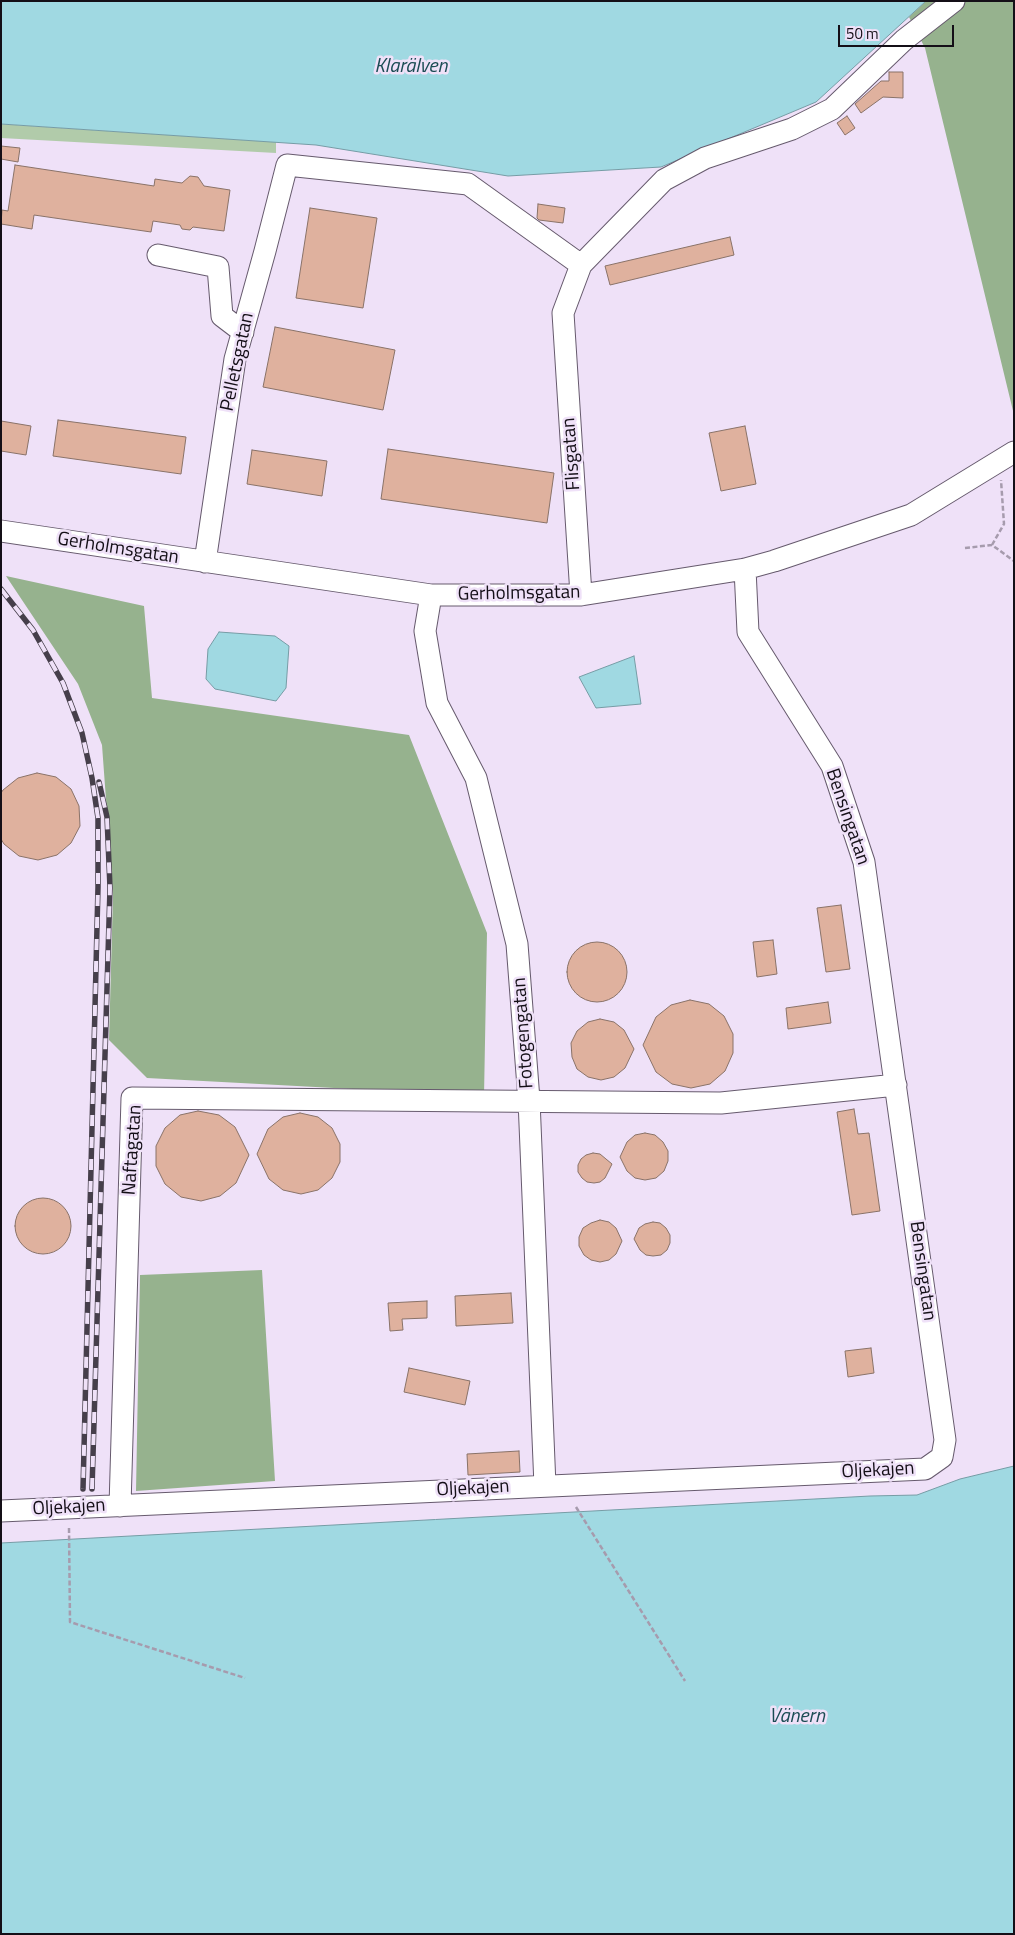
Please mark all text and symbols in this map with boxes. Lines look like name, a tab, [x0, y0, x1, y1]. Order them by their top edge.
scale bar	[840, 15, 956, 47]
text: 50 m	[846, 22, 879, 45]
water label: Klarälven	[374, 55, 448, 79]
street label: Pelletsgatan	[216, 311, 260, 413]
street label: Flisgatan	[558, 417, 586, 491]
street label: Gerholmsgatan	[56, 528, 180, 570]
street label: Gerholmsgatan	[457, 582, 581, 606]
street label: Bensingatan	[820, 766, 874, 868]
street label: Fotogengatan	[509, 977, 539, 1089]
street label: Naftagatan	[118, 1104, 148, 1196]
street label: Bensingatan	[904, 1220, 940, 1322]
street label: Oljekajen	[841, 1458, 915, 1484]
street label: Oljekajen	[436, 1476, 510, 1502]
street label: Oljekajen	[32, 1495, 106, 1521]
water label: Vänern	[769, 1705, 825, 1729]

